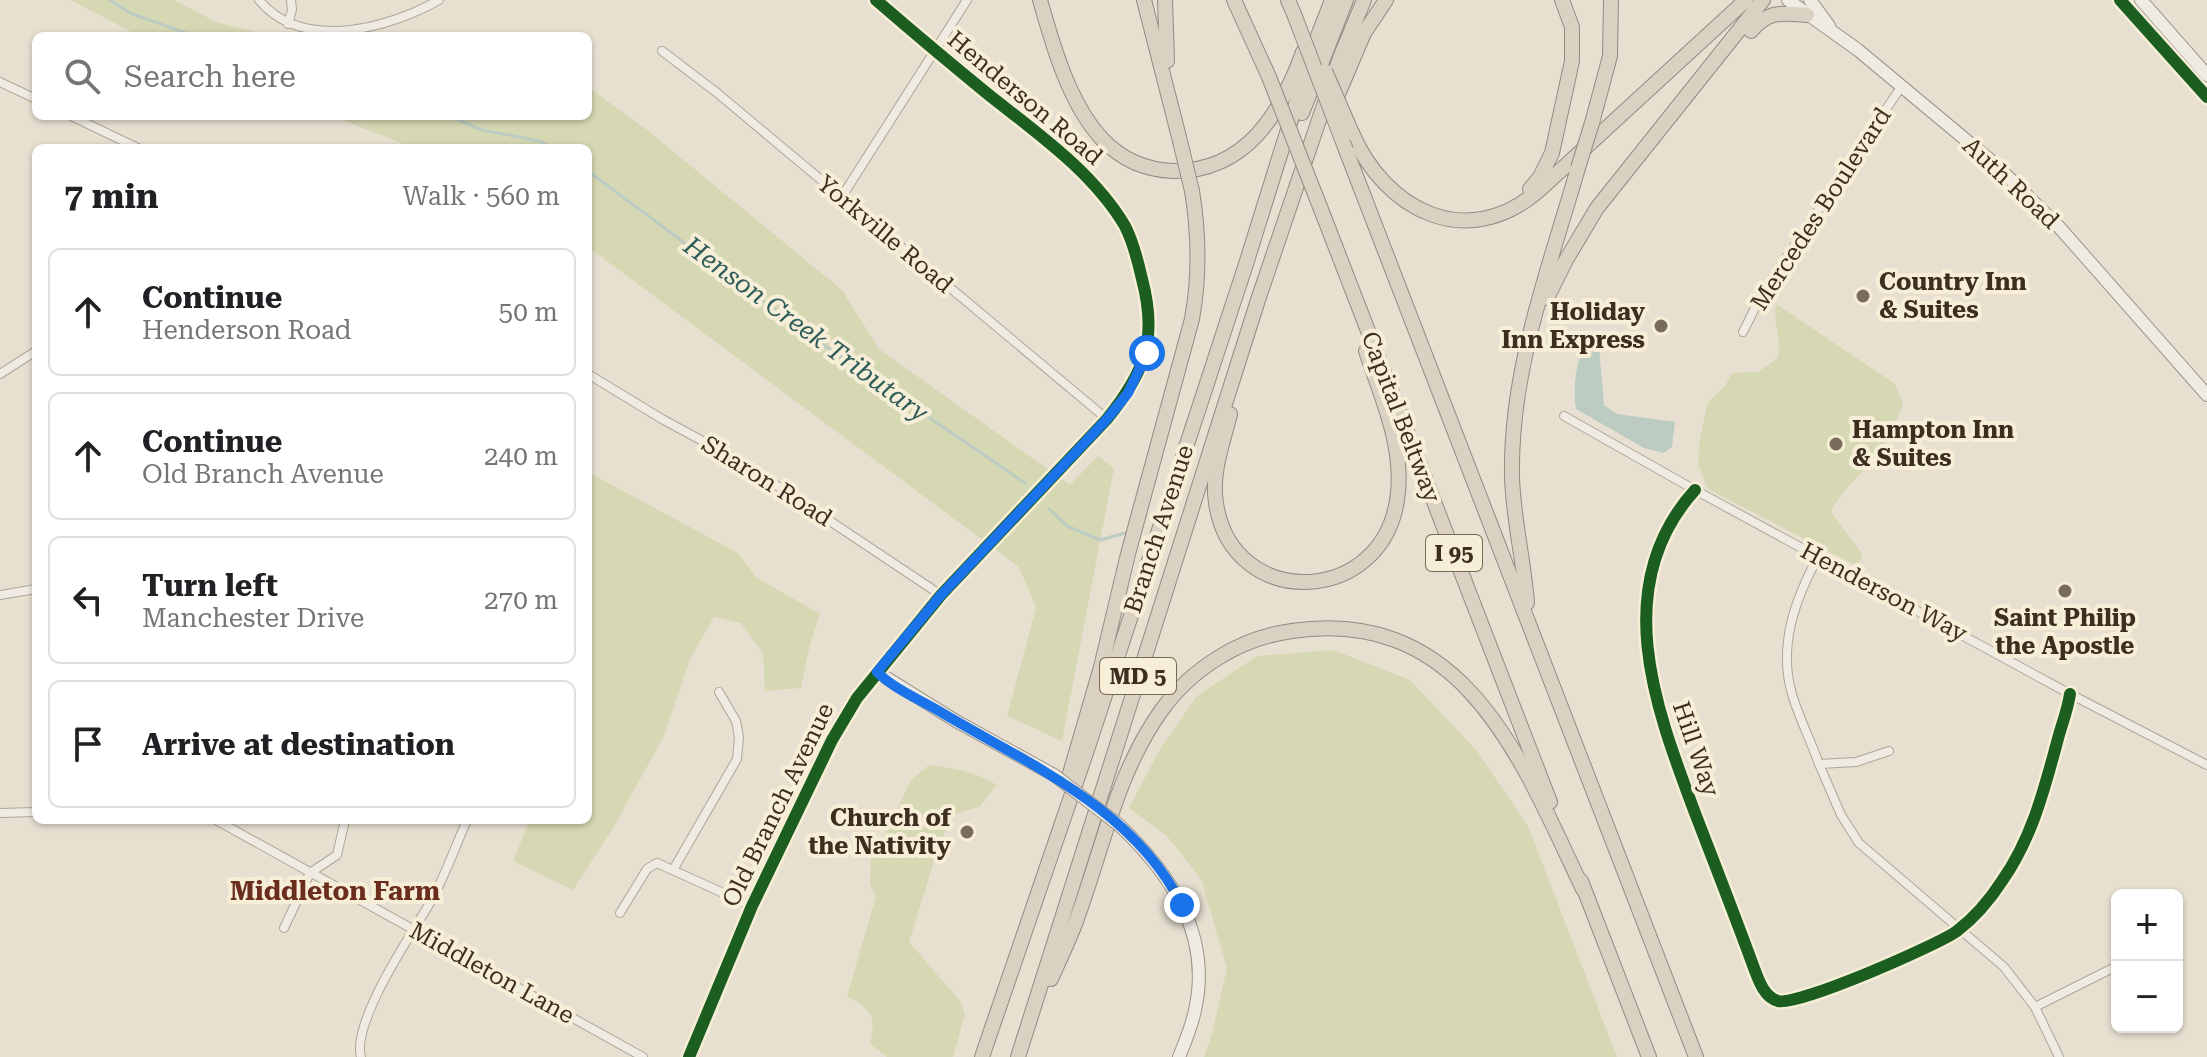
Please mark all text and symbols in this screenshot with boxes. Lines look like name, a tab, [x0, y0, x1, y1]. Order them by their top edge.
street label: Henderson Road	[942, 25, 1108, 171]
search box	[32, 32, 592, 120]
icon: search	[60, 54, 104, 98]
text: Search here	[124, 59, 296, 94]
street label: Mercedes Boulevard	[1745, 102, 1897, 316]
street label: Auth Road	[1957, 131, 2065, 235]
street label: Yorkville Road	[811, 169, 959, 299]
text: 7 min	[64, 176, 159, 216]
text: Walk · 560 m	[402, 181, 560, 211]
water label: Henson Creek Tributary	[677, 230, 934, 428]
place label: Country Inn & Suites	[1879, 268, 2027, 324]
text: Continue	[142, 280, 282, 315]
marker: Country Inn & Suites	[1854, 287, 1872, 305]
icon: ahead	[66, 290, 110, 334]
text: 50 m	[499, 297, 558, 327]
place label: Holiday Inn Express	[1502, 298, 1645, 354]
text: Henderson Road	[142, 315, 351, 345]
marker: Holiday Inn Express	[1652, 317, 1670, 335]
street label: Capital Beltway	[1356, 328, 1447, 507]
route start	[1129, 335, 1165, 371]
place label: Hampton Inn & Suites	[1852, 416, 2014, 472]
text: Continue	[142, 424, 282, 459]
street label: Sharon Road	[697, 430, 837, 532]
icon: ahead	[66, 434, 110, 478]
marker: Hampton Inn & Suites	[1827, 435, 1845, 453]
text: 240 m	[484, 441, 558, 471]
street label: Branch Avenue	[1119, 441, 1199, 617]
text: Old Branch Avenue	[142, 459, 384, 489]
road number: I 95	[1426, 535, 1482, 571]
street label: Henderson Way	[1796, 536, 1973, 648]
text: Turn left	[142, 568, 278, 603]
icon: left	[66, 578, 110, 622]
marker: Saint Philip the Apostle	[2056, 582, 2074, 600]
text: 270 m	[484, 585, 558, 615]
text: Manchester Drive	[142, 603, 364, 633]
place label: Saint Philip the Apostle	[1994, 604, 2136, 660]
road number: MD 5	[1100, 658, 1176, 694]
street label: Hill Way	[1667, 698, 1726, 801]
street label: Old Branch Avenue	[717, 699, 839, 911]
icon: arrive	[66, 722, 110, 766]
text: Arrive at destination	[142, 727, 455, 762]
place label: Church of the Nativity	[809, 804, 952, 860]
marker: Church of the Nativity	[958, 823, 976, 841]
district label: Middleton Farm	[230, 876, 440, 906]
route end	[1164, 887, 1200, 923]
map controls	[2111, 889, 2183, 1033]
button: +	[2111, 889, 2183, 961]
street label: Middleton Lane	[405, 916, 579, 1030]
button: −	[2111, 961, 2183, 1033]

